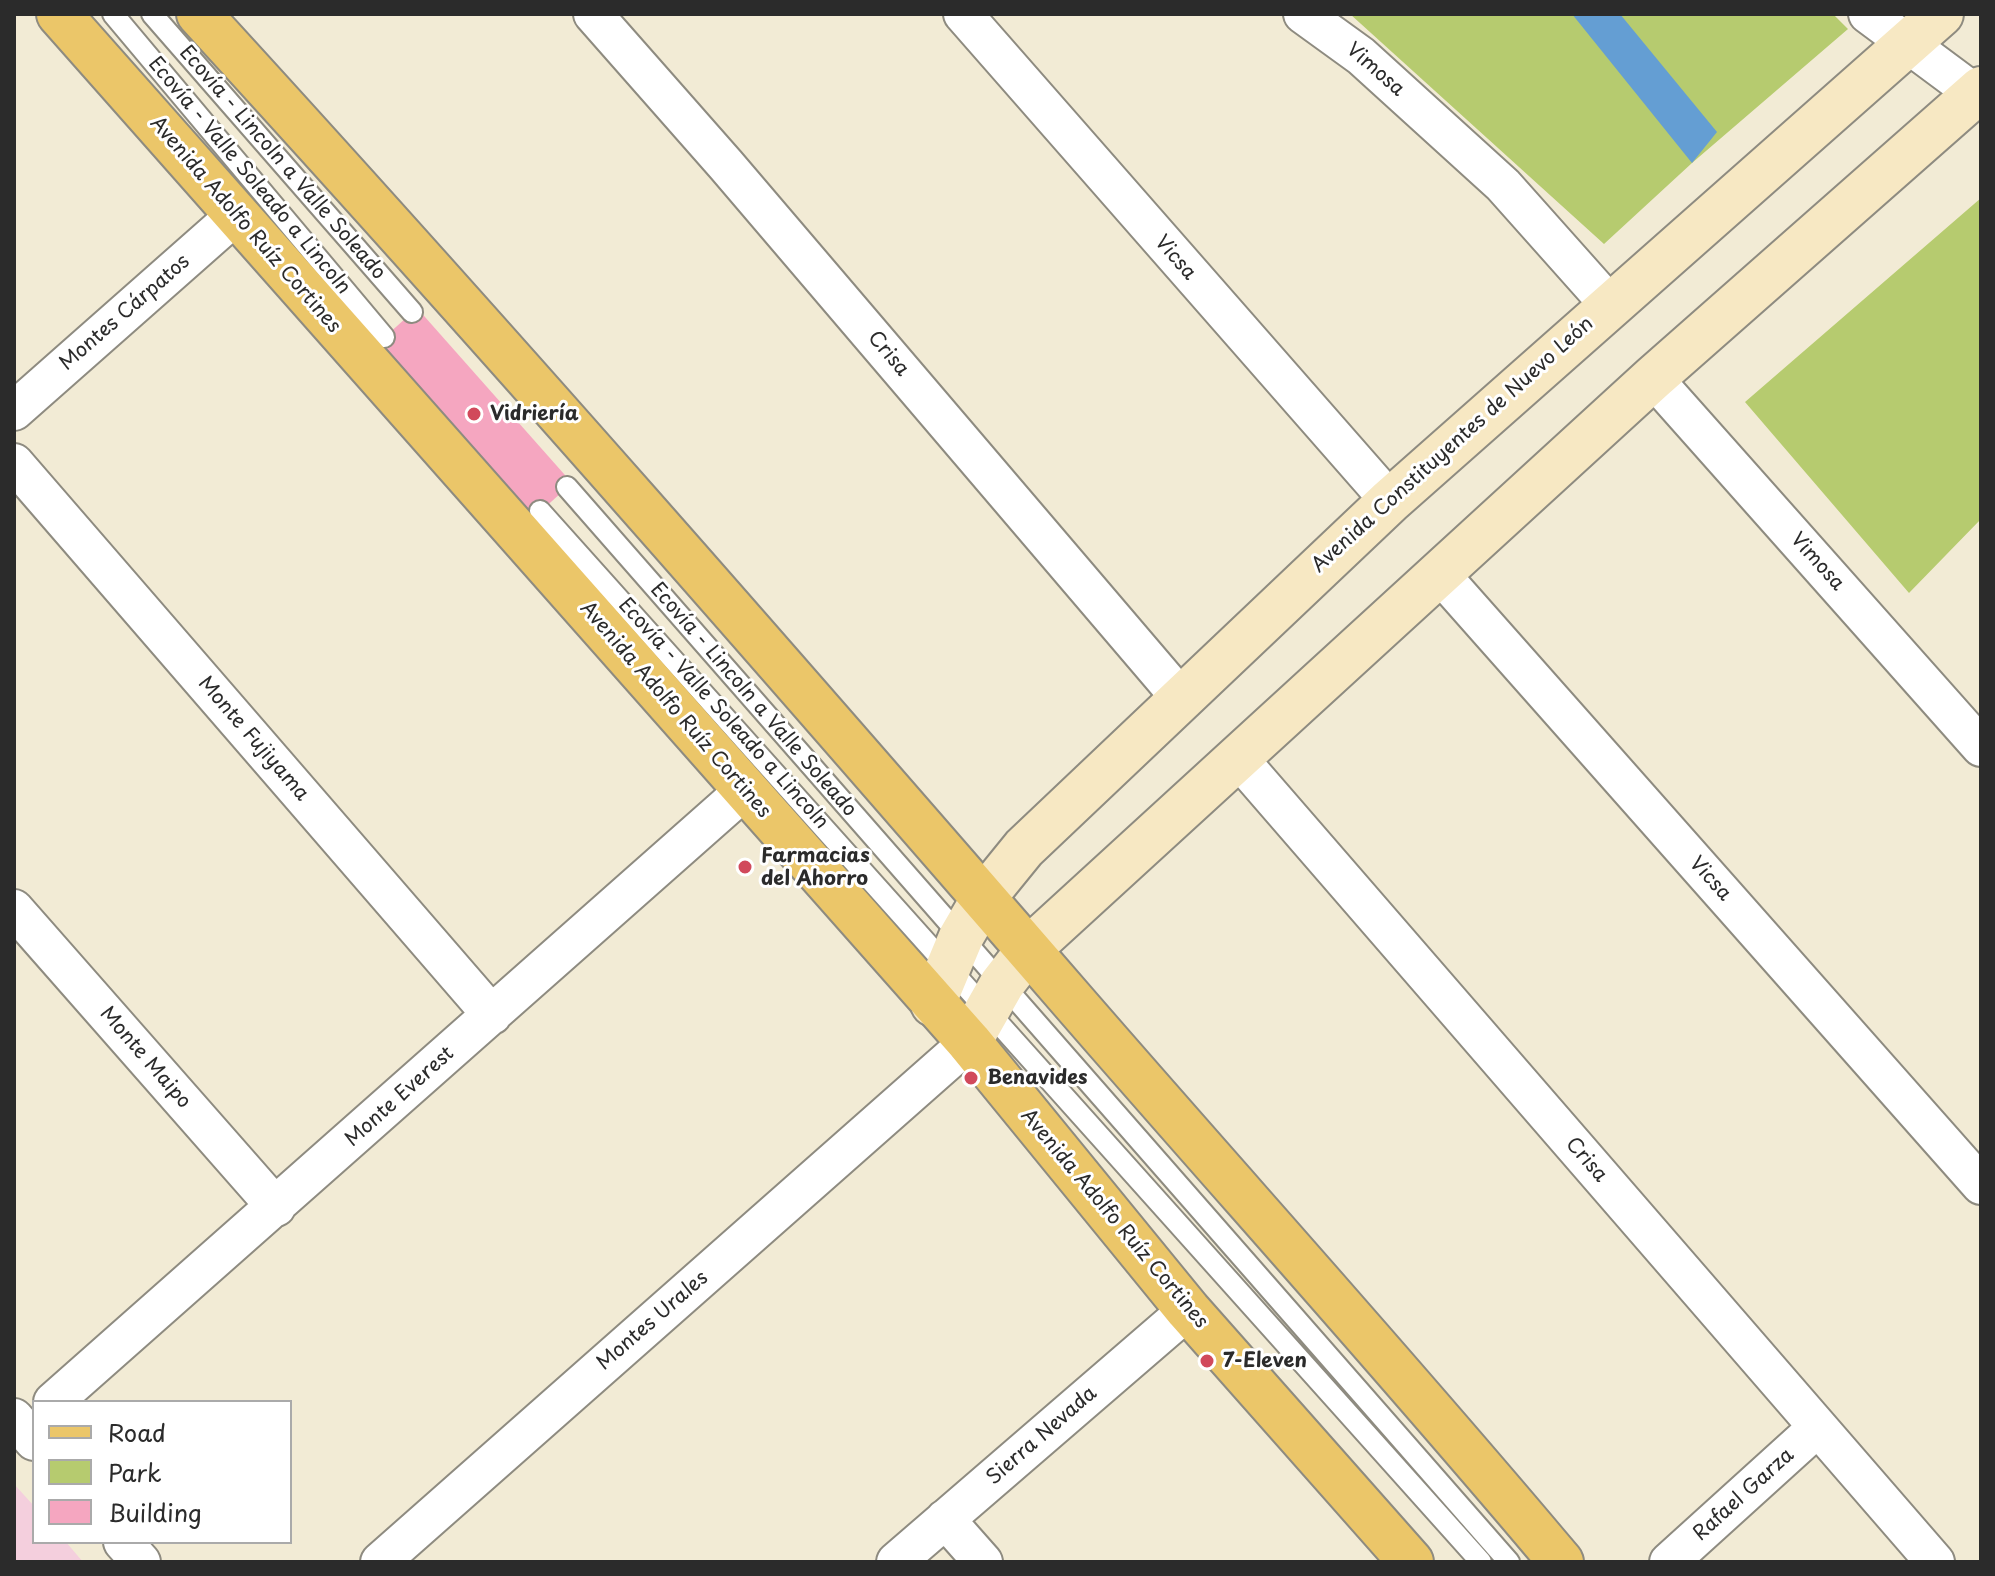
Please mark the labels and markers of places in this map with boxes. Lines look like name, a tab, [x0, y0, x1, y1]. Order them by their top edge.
place label: Vidriería	[490, 402, 579, 426]
marker: Vidriería	[465, 405, 483, 423]
place label: Farmacias del Ahorro	[761, 844, 870, 891]
marker: Farmacias del Ahorro	[736, 858, 754, 876]
place label: Benavides	[987, 1066, 1088, 1090]
marker: Benavides	[962, 1069, 980, 1087]
place label: 7-Eleven	[1223, 1349, 1307, 1373]
marker: 7-Eleven	[1198, 1352, 1216, 1370]

